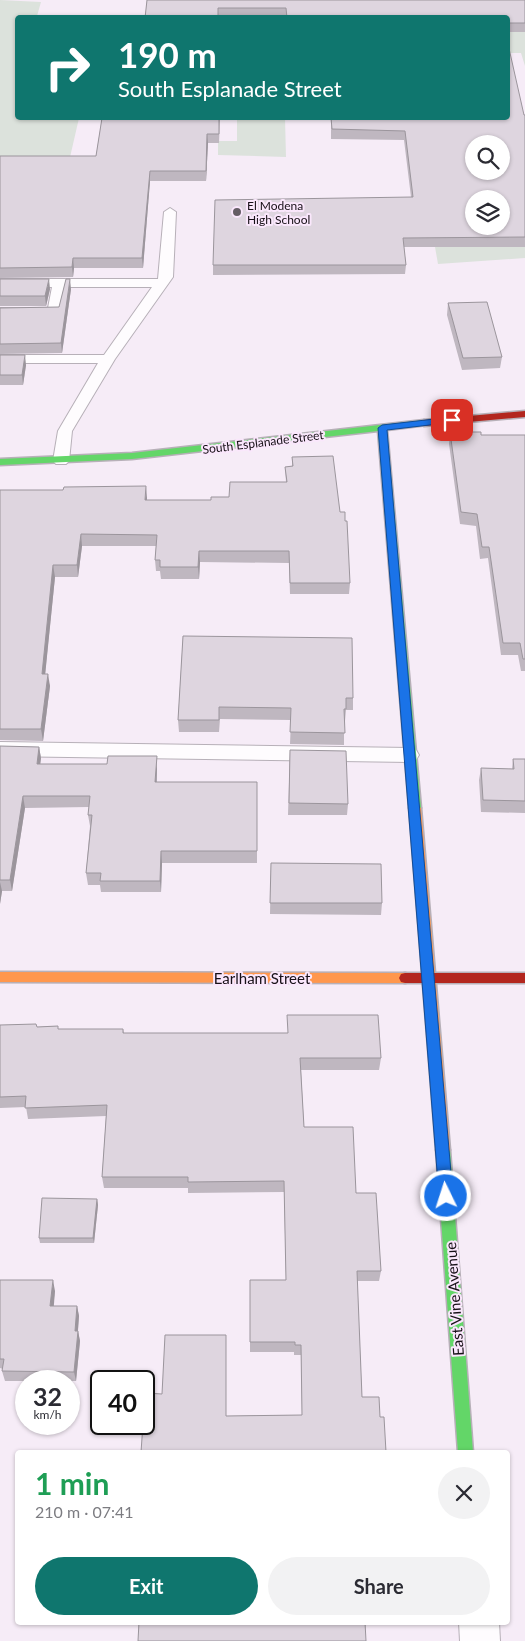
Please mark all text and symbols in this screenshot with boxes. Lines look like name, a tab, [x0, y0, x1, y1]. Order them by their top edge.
text: 190 m	[118, 33, 217, 75]
icon: right	[35, 35, 100, 100]
text: South Esplanade Street	[118, 75, 342, 102]
map controls	[465, 135, 510, 235]
button: search	[465, 135, 510, 180]
button: layers	[465, 190, 510, 235]
place label: El Modena High School	[247, 198, 310, 227]
marker: El Modena High School	[231, 206, 243, 218]
pin	[431, 399, 473, 441]
icon: arrive	[438, 406, 466, 434]
street label: South Esplanade Street	[202, 427, 325, 457]
street label: Earlham Street	[214, 969, 311, 987]
position arrow	[419, 1169, 471, 1221]
street label: East Vine Avenue	[441, 1241, 467, 1357]
speed limit sign: 40	[90, 1370, 155, 1435]
text: 32	[33, 1381, 62, 1411]
text: km/h	[33, 1407, 62, 1422]
text: 1 min	[35, 1465, 109, 1501]
button: close	[438, 1467, 490, 1519]
text: 210 m · 07:41	[35, 1502, 134, 1521]
button: Exit	[35, 1557, 258, 1615]
button: Share	[268, 1557, 490, 1615]

